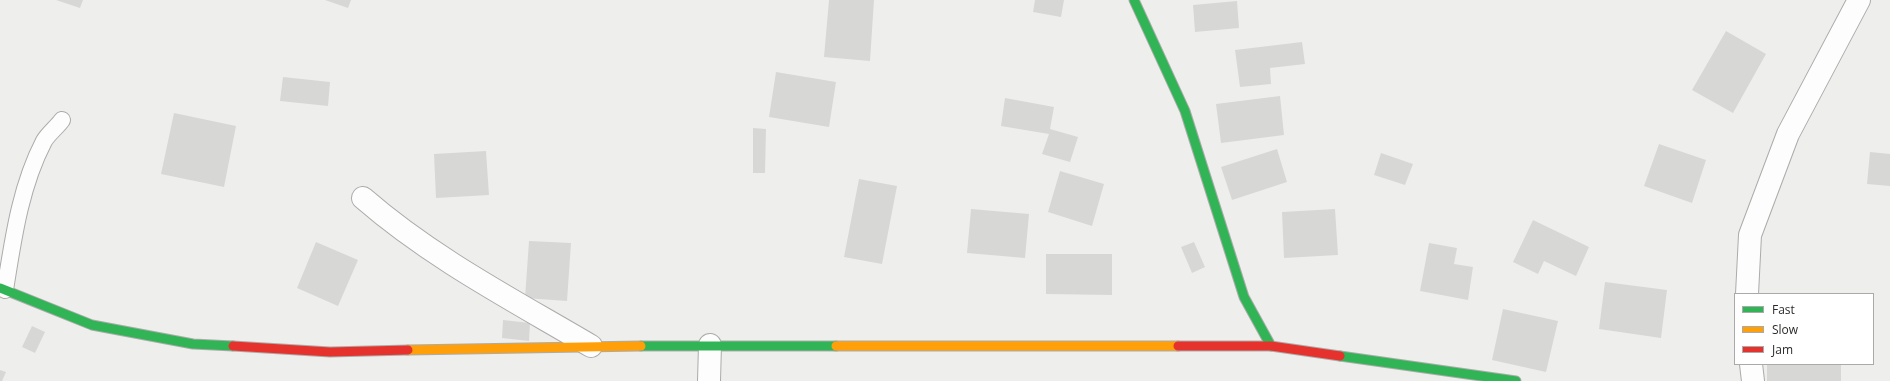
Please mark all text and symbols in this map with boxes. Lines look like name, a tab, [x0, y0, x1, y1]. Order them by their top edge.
legend	[1734, 293, 1874, 365]
text: Fast	[1772, 301, 1795, 318]
text: Slow	[1772, 321, 1798, 338]
text: Jam	[1772, 341, 1793, 358]

